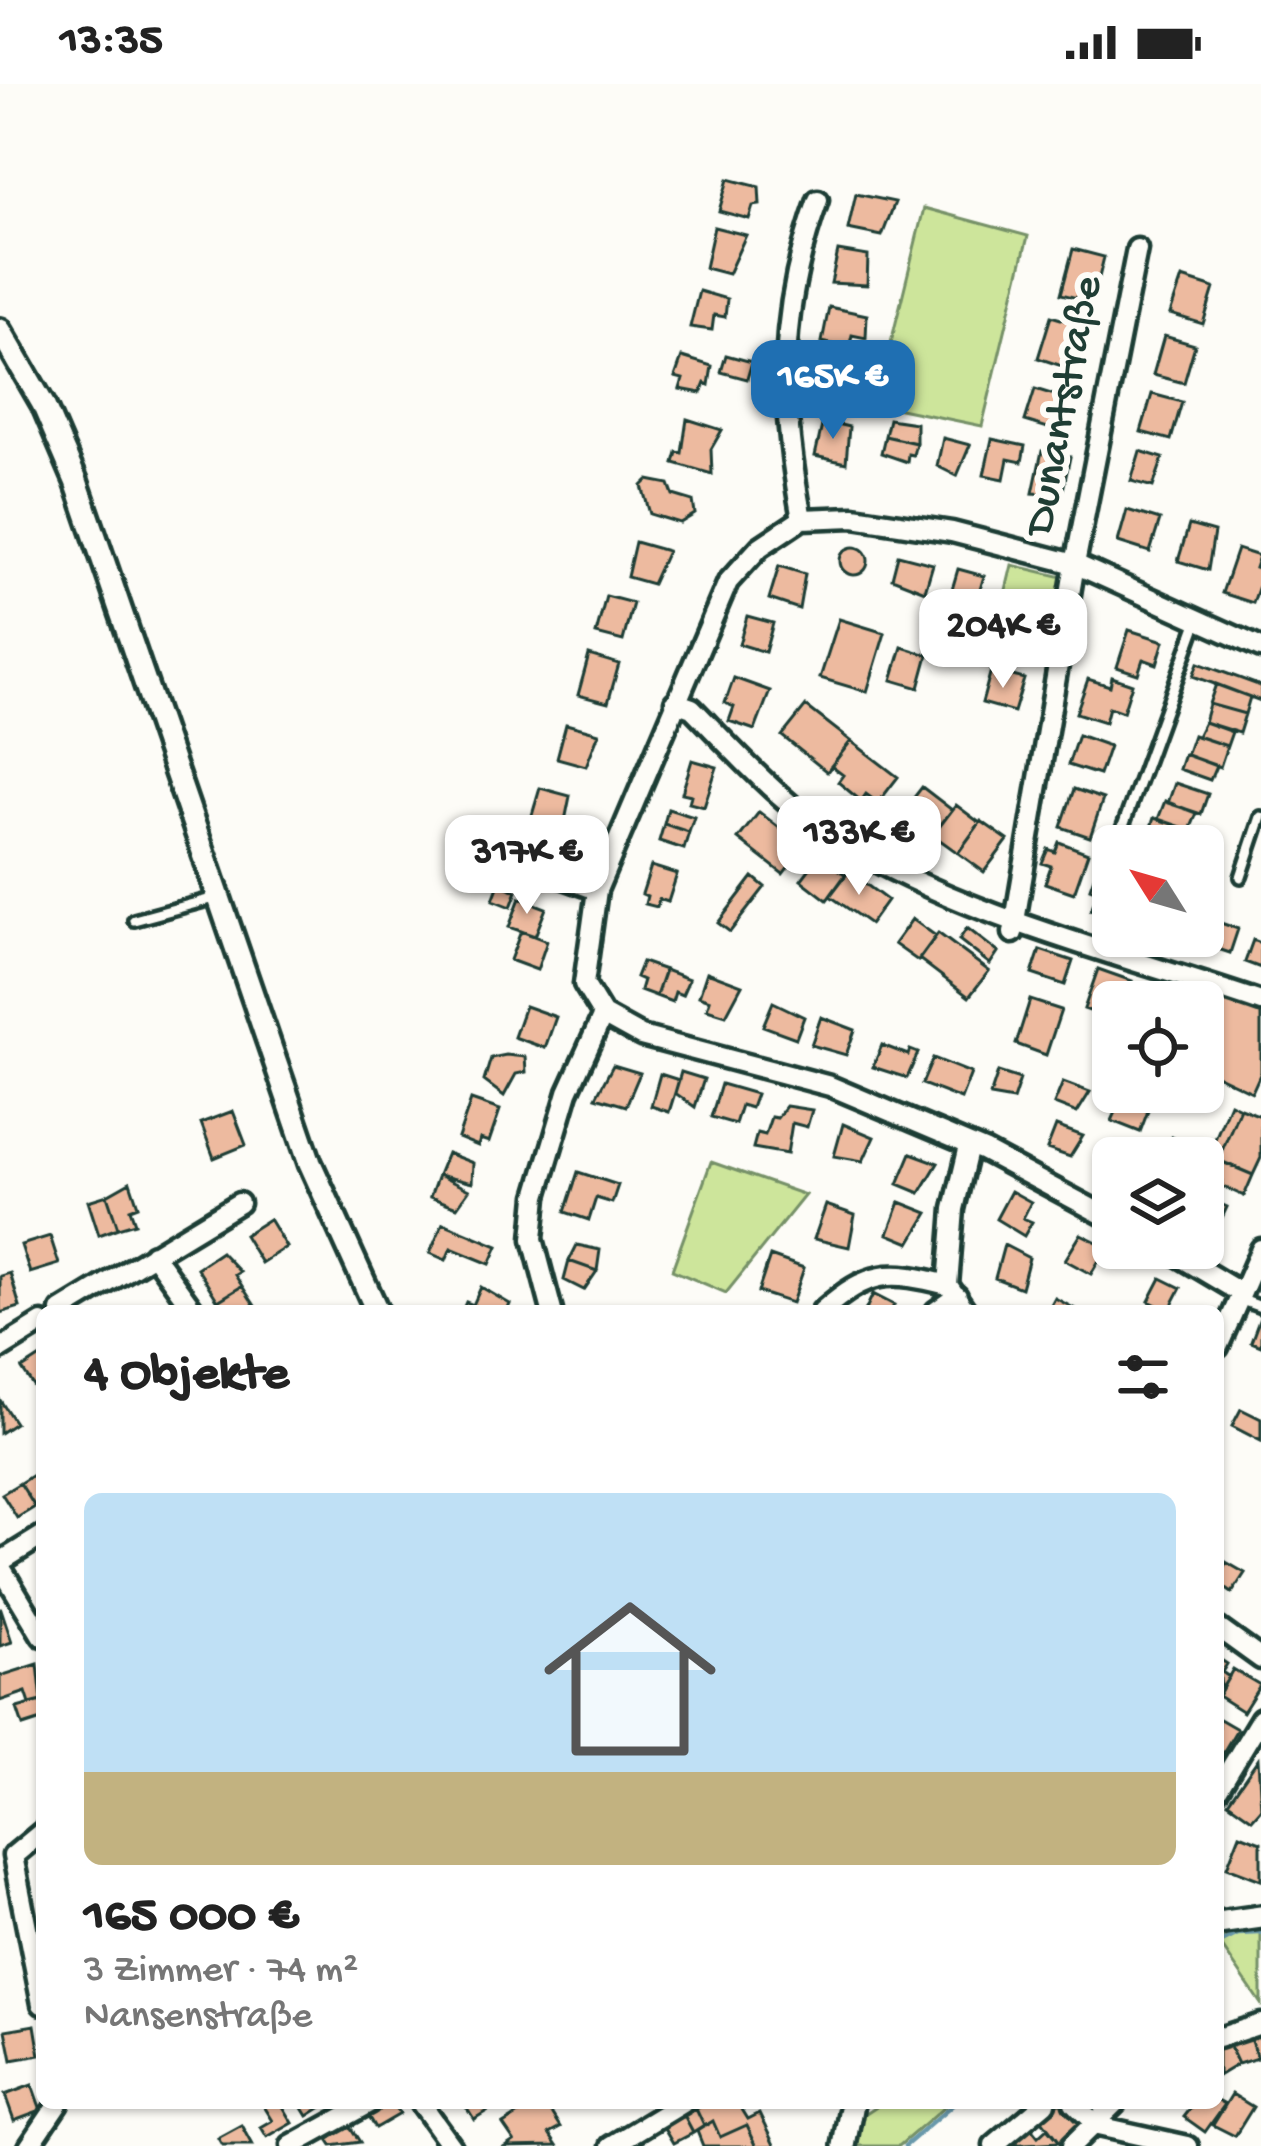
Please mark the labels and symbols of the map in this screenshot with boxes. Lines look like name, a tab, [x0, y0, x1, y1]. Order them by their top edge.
street label: Dunantstraße	[1014, 271, 1117, 543]
pin: 165K €	[735, 340, 931, 442]
pin: 204K €	[905, 589, 1101, 691]
pin: 133K €	[761, 796, 957, 898]
pin: 317K €	[429, 815, 625, 917]
north arrow	[1092, 825, 1224, 957]

